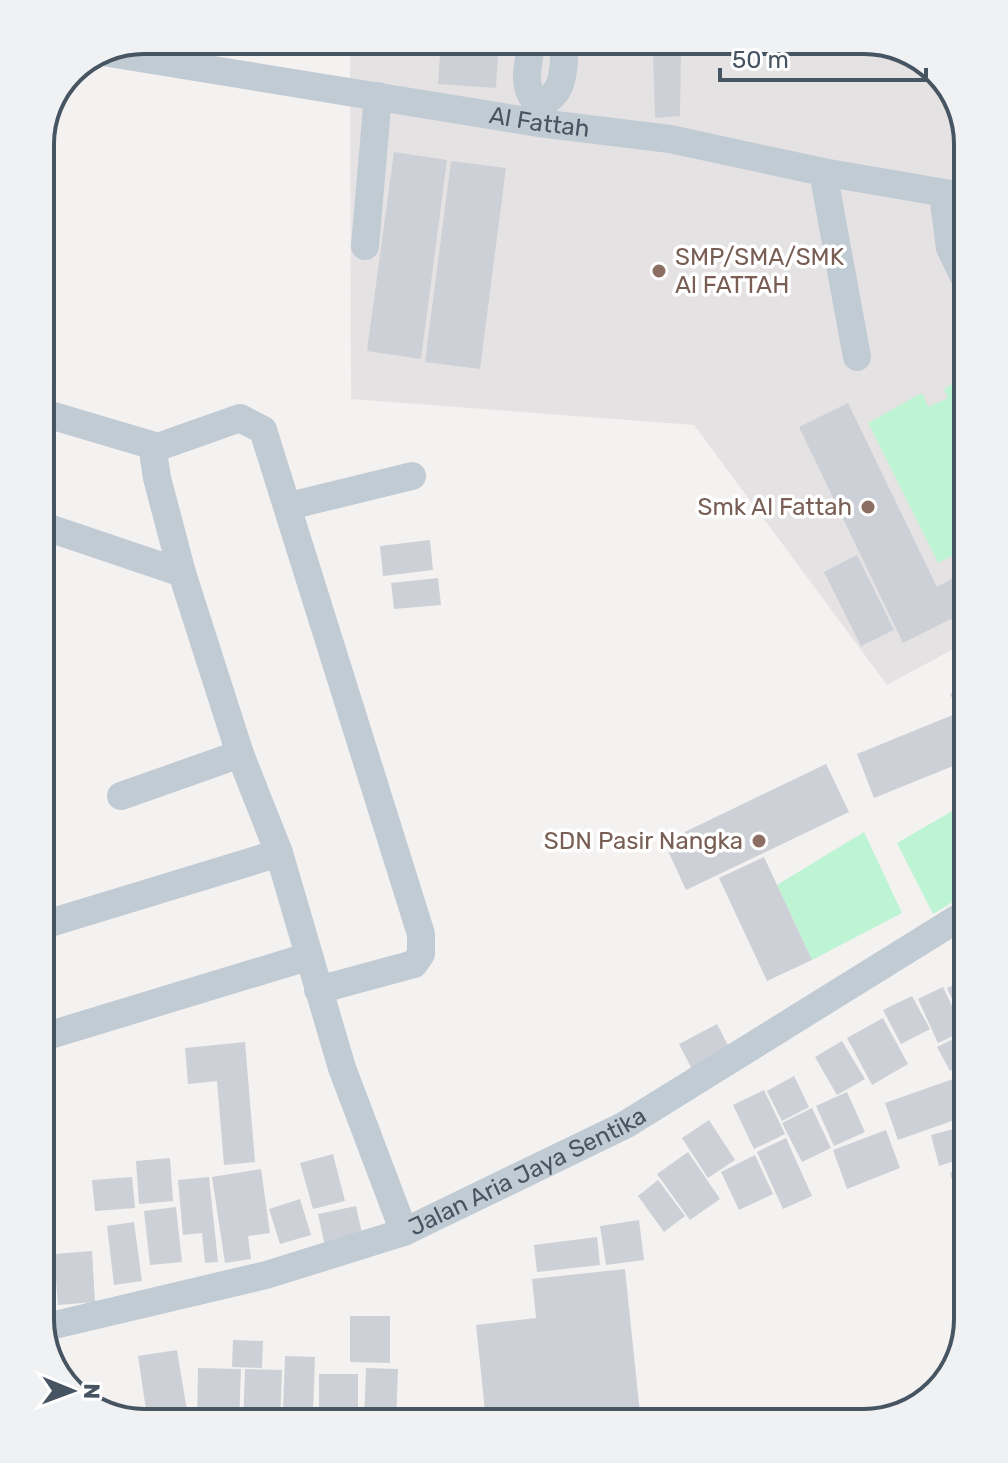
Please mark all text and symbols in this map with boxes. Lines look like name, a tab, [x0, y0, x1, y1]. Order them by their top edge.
scale bar	[720, 32, 926, 82]
text: 50 m	[732, 46, 789, 74]
street label: Al Fattah	[487, 101, 591, 143]
place label: SMP/SMA/SMK Al FATTAH	[675, 243, 845, 299]
marker: SMP/SMA/SMK Al FATTAH	[650, 262, 668, 280]
place label: Smk Al Fattah	[697, 493, 852, 521]
marker: Smk Al Fattah	[859, 498, 877, 516]
place label: SDN Pasir Nangka	[544, 827, 743, 855]
marker: SDN Pasir Nangka	[750, 832, 768, 850]
street label: Jalan Aria Jaya Sentika	[404, 1101, 651, 1242]
north arrow	[32, 1351, 112, 1431]
text: N	[78, 1383, 105, 1399]

